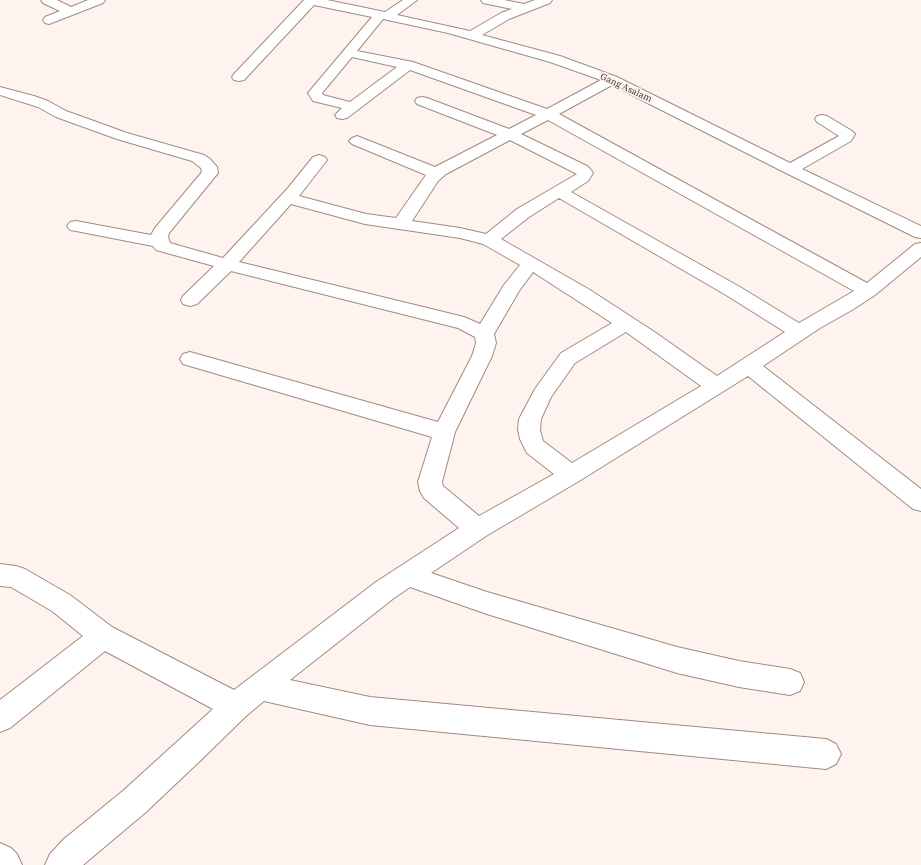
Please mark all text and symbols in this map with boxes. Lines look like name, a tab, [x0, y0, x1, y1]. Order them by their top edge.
street label: Gang Asalam	[598, 71, 654, 105]

